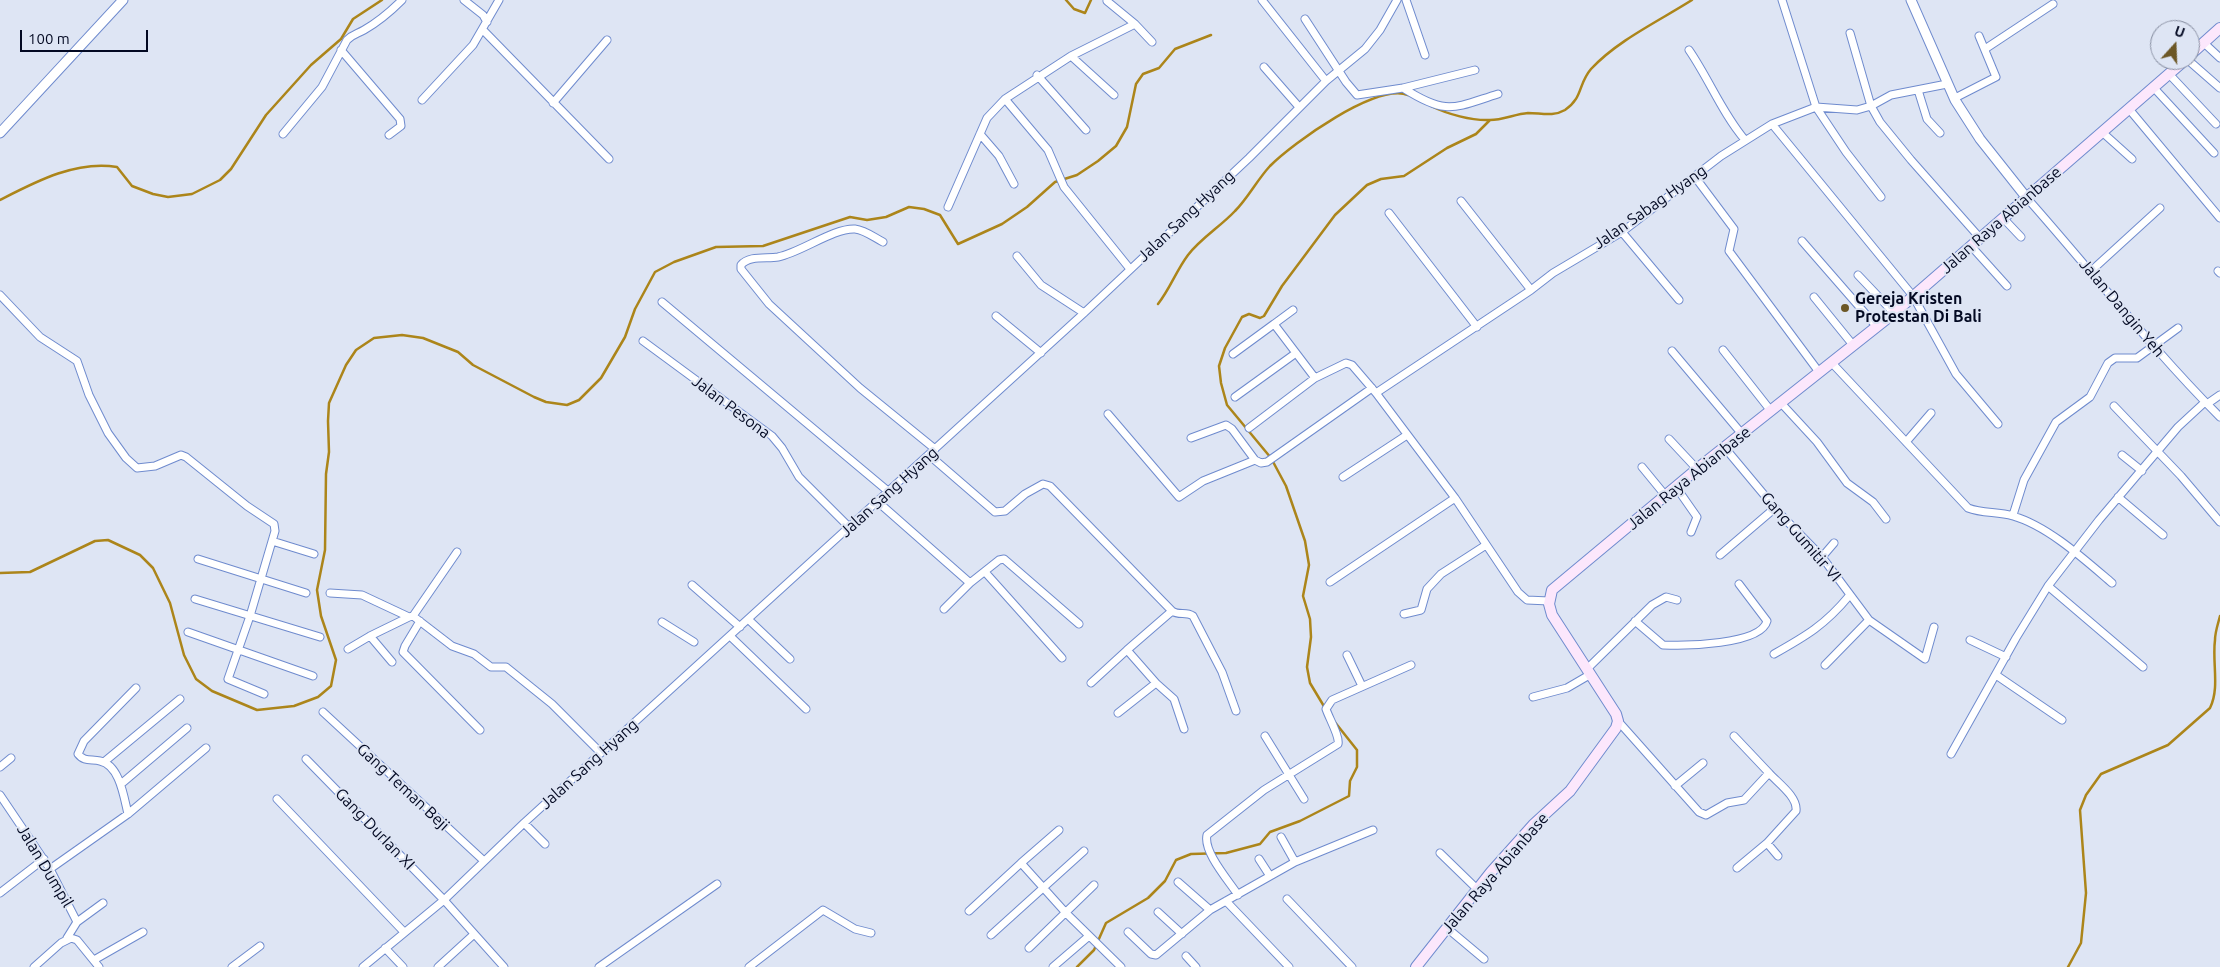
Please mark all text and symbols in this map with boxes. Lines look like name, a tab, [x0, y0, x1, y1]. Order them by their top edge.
scale bar	[22, 20, 150, 52]
north arrow	[2150, 20, 2200, 70]
text: U	[2172, 23, 2187, 41]
text: 100 m	[28, 30, 70, 47]
street label: Jalan Sabag Hyang	[1590, 161, 1710, 253]
street label: Jalan Raya Abianbase	[1937, 162, 2065, 278]
street label: Jalan Sang Hyang	[1134, 166, 1238, 266]
street label: Jalan Dangin Yeh	[2075, 255, 2169, 361]
place label: Gereja Kristen Protestan Di Bali	[1855, 289, 1982, 327]
marker: Gereja Kristen Protestan Di Bali	[1839, 302, 1851, 314]
street label: Jalan Pesona	[688, 371, 774, 443]
street label: Jalan Raya Abianbase	[1623, 422, 1755, 534]
street label: Jalan Sang Hyang	[836, 443, 942, 541]
street label: Gang Gumitir VI	[1757, 488, 1845, 586]
street label: Jalan Sang Hyang	[536, 715, 642, 813]
street label: Gang Teman Beji	[353, 739, 453, 835]
street label: Gang DurIan XI	[331, 784, 419, 874]
street label: Jalan Raya Abianbase	[1437, 809, 1553, 937]
street label: Jalan Dumpil	[13, 821, 77, 911]

